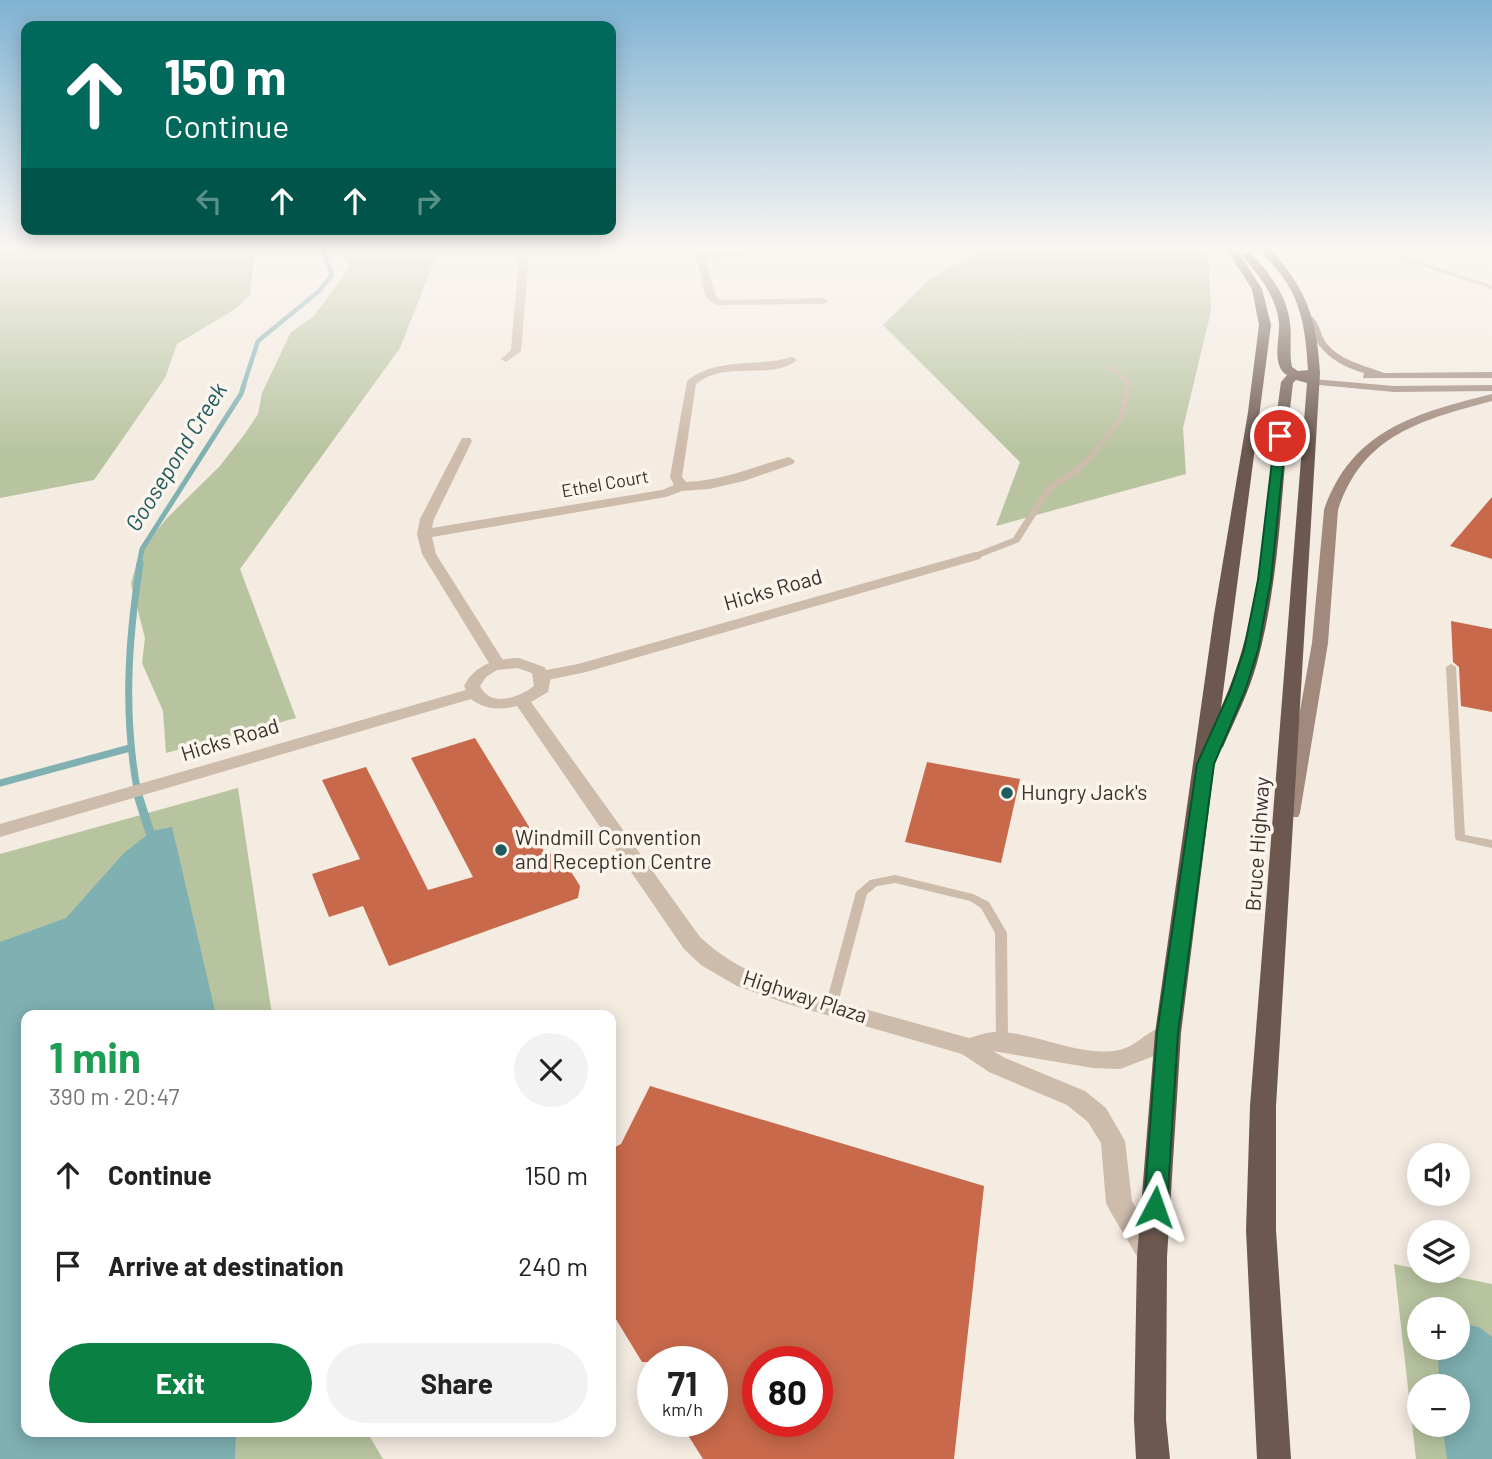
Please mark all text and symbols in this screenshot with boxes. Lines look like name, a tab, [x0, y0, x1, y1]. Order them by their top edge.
text: 150 m	[164, 46, 286, 105]
icon: ahead	[49, 49, 140, 140]
text: Continue	[164, 106, 289, 144]
icon: left	[190, 182, 228, 220]
icon: ahead	[263, 182, 301, 220]
icon: ahead	[336, 182, 374, 220]
icon: right	[409, 182, 447, 220]
water label: Goosepond Creek	[118, 377, 232, 536]
pin	[1250, 406, 1310, 466]
icon: arrive	[1261, 417, 1299, 455]
street label: Ethel Court	[560, 465, 650, 501]
street label: Hicks Road	[721, 563, 825, 615]
street label: Hicks Road	[178, 712, 282, 765]
street label: Bruce Highway	[1239, 775, 1274, 912]
place label: Hungry Jack's	[1021, 779, 1147, 804]
marker: Hungry Jack's	[999, 785, 1015, 801]
place label: Windmill Convention and Reception Centre	[515, 824, 712, 873]
marker: Windmill Convention and Reception Centre	[493, 842, 509, 858]
street label: Highway Plaza	[740, 964, 871, 1027]
text: 1 min	[49, 1031, 141, 1081]
button: close	[514, 1033, 588, 1107]
text: 390 m · 20:47	[49, 1082, 179, 1110]
map controls	[1407, 1143, 1470, 1437]
button: sound	[1407, 1143, 1470, 1206]
icon: ahead	[49, 1156, 87, 1194]
text: Continue	[108, 1159, 212, 1190]
text: 150 m	[524, 1159, 588, 1190]
position arrow	[1118, 1170, 1192, 1244]
button: layers	[1407, 1220, 1470, 1283]
icon: arrive	[49, 1247, 87, 1285]
text: Arrive at destination	[108, 1250, 344, 1281]
text: 240 m	[518, 1250, 588, 1281]
button: +	[1407, 1297, 1470, 1360]
button: Exit	[49, 1343, 312, 1423]
button: Share	[326, 1343, 588, 1423]
speed limit sign: 80	[742, 1346, 833, 1437]
text: 71	[667, 1361, 697, 1403]
button: −	[1407, 1374, 1470, 1437]
text: km/h	[662, 1398, 703, 1420]

